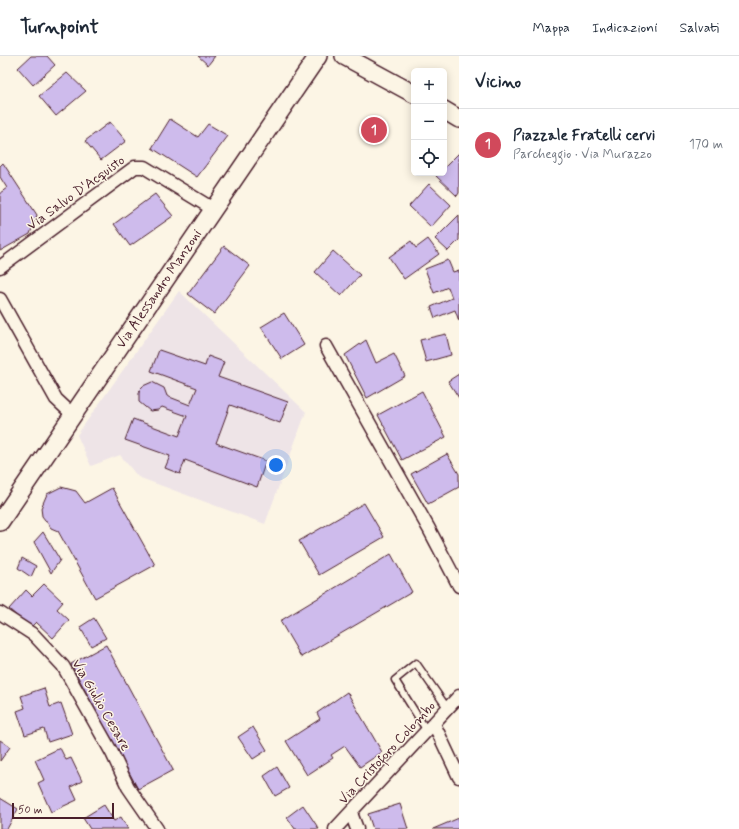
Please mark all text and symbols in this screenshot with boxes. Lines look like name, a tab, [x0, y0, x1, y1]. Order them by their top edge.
text: Turnpoint	[20, 15, 99, 40]
text: Mappa	[532, 19, 570, 37]
text: Indicazioni	[592, 19, 657, 37]
text: Salvati	[679, 19, 719, 37]
map controls	[411, 68, 447, 176]
button: +	[411, 68, 447, 104]
text: Vicino	[475, 71, 521, 93]
button: −	[411, 104, 447, 140]
pin: 1	[361, 115, 387, 145]
text: Piazzale Fratelli cervi	[513, 126, 655, 146]
text: 1	[485, 136, 491, 153]
text: 170 m	[689, 136, 723, 153]
button: locate	[411, 140, 447, 176]
text: Parcheggio · Via Murazzo	[513, 146, 652, 163]
street label: Via Salvo D'Acquisto	[23, 151, 129, 235]
street label: Via Alessandro Manzoni	[112, 226, 206, 352]
your location	[266, 455, 286, 475]
street label: Via Giulio Cesare	[67, 656, 135, 754]
street label: Via Cristoforo Colombo	[334, 698, 441, 810]
scale bar	[12, 801, 114, 820]
text: 50 m	[18, 803, 43, 817]

